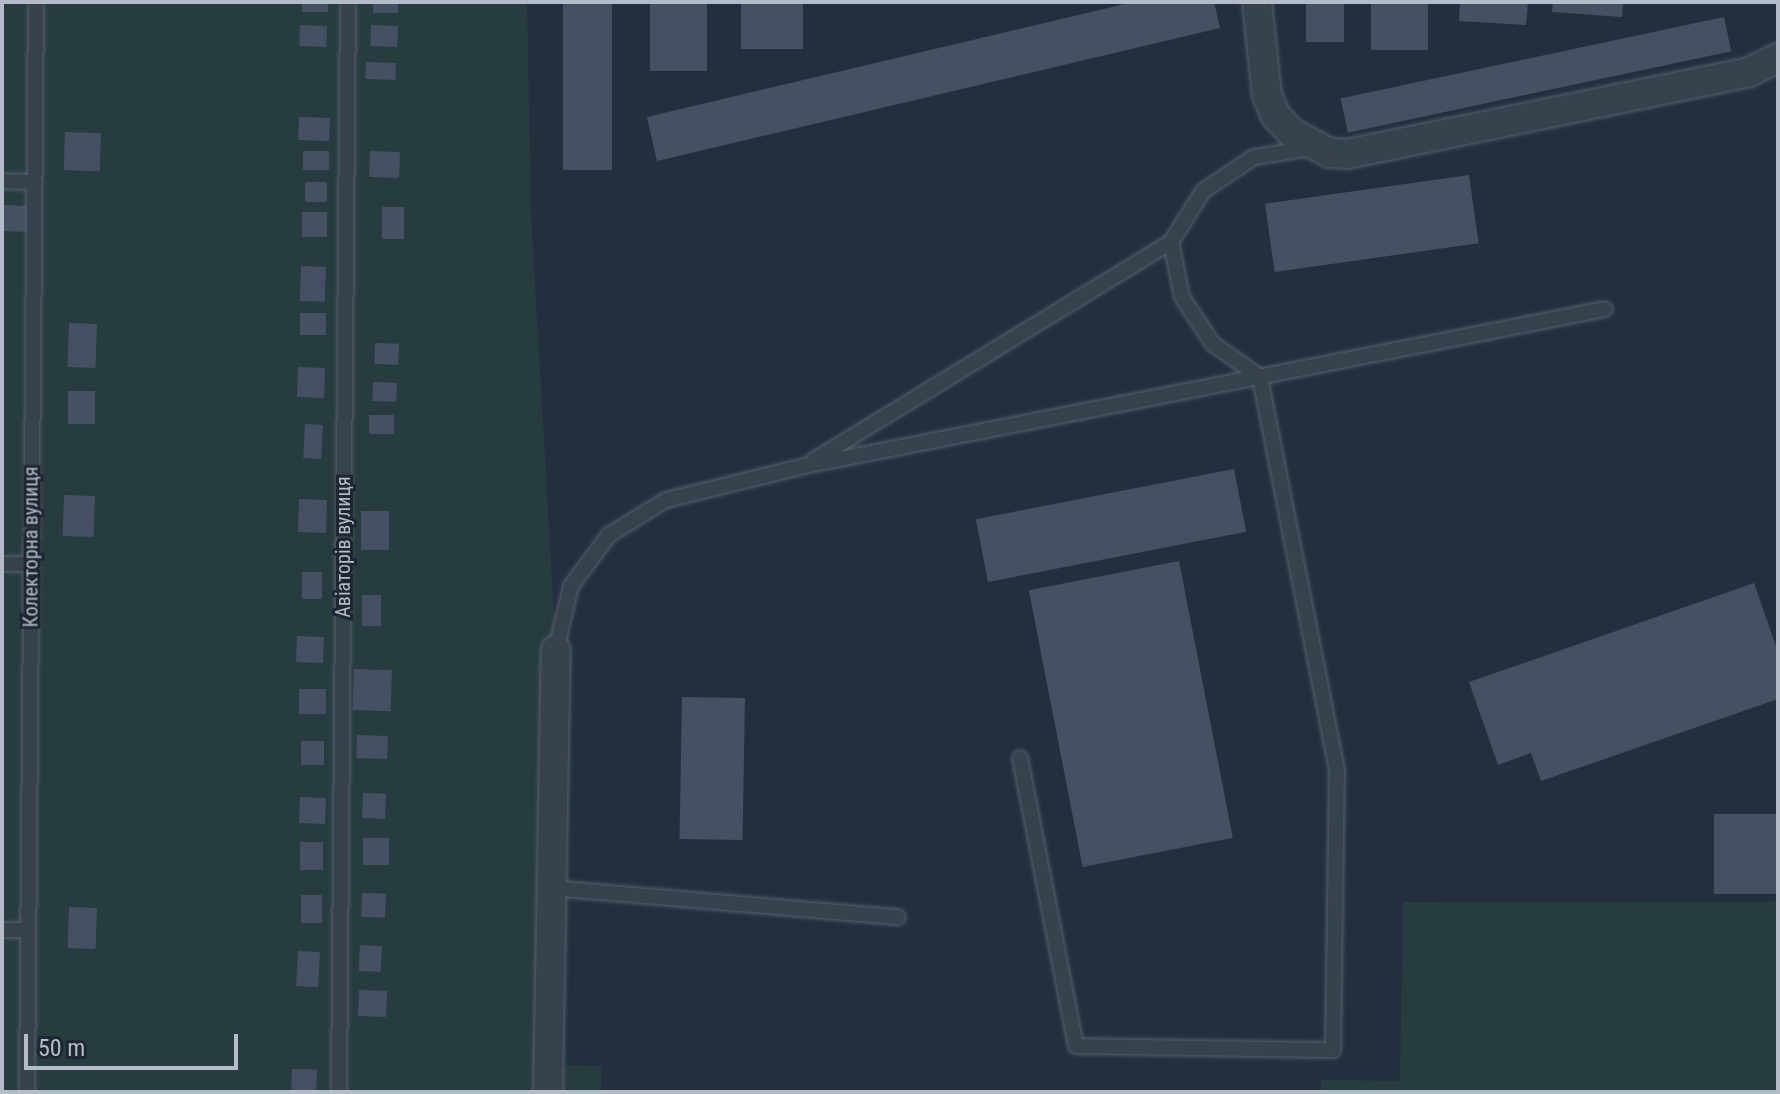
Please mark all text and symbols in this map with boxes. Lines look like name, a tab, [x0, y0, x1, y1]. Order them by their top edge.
street label: Колекторна вулиця	[19, 467, 43, 627]
street label: Авіаторів вулиця	[331, 476, 355, 618]
scale bar	[28, 1018, 242, 1068]
text: 50 m	[38, 1034, 85, 1062]

